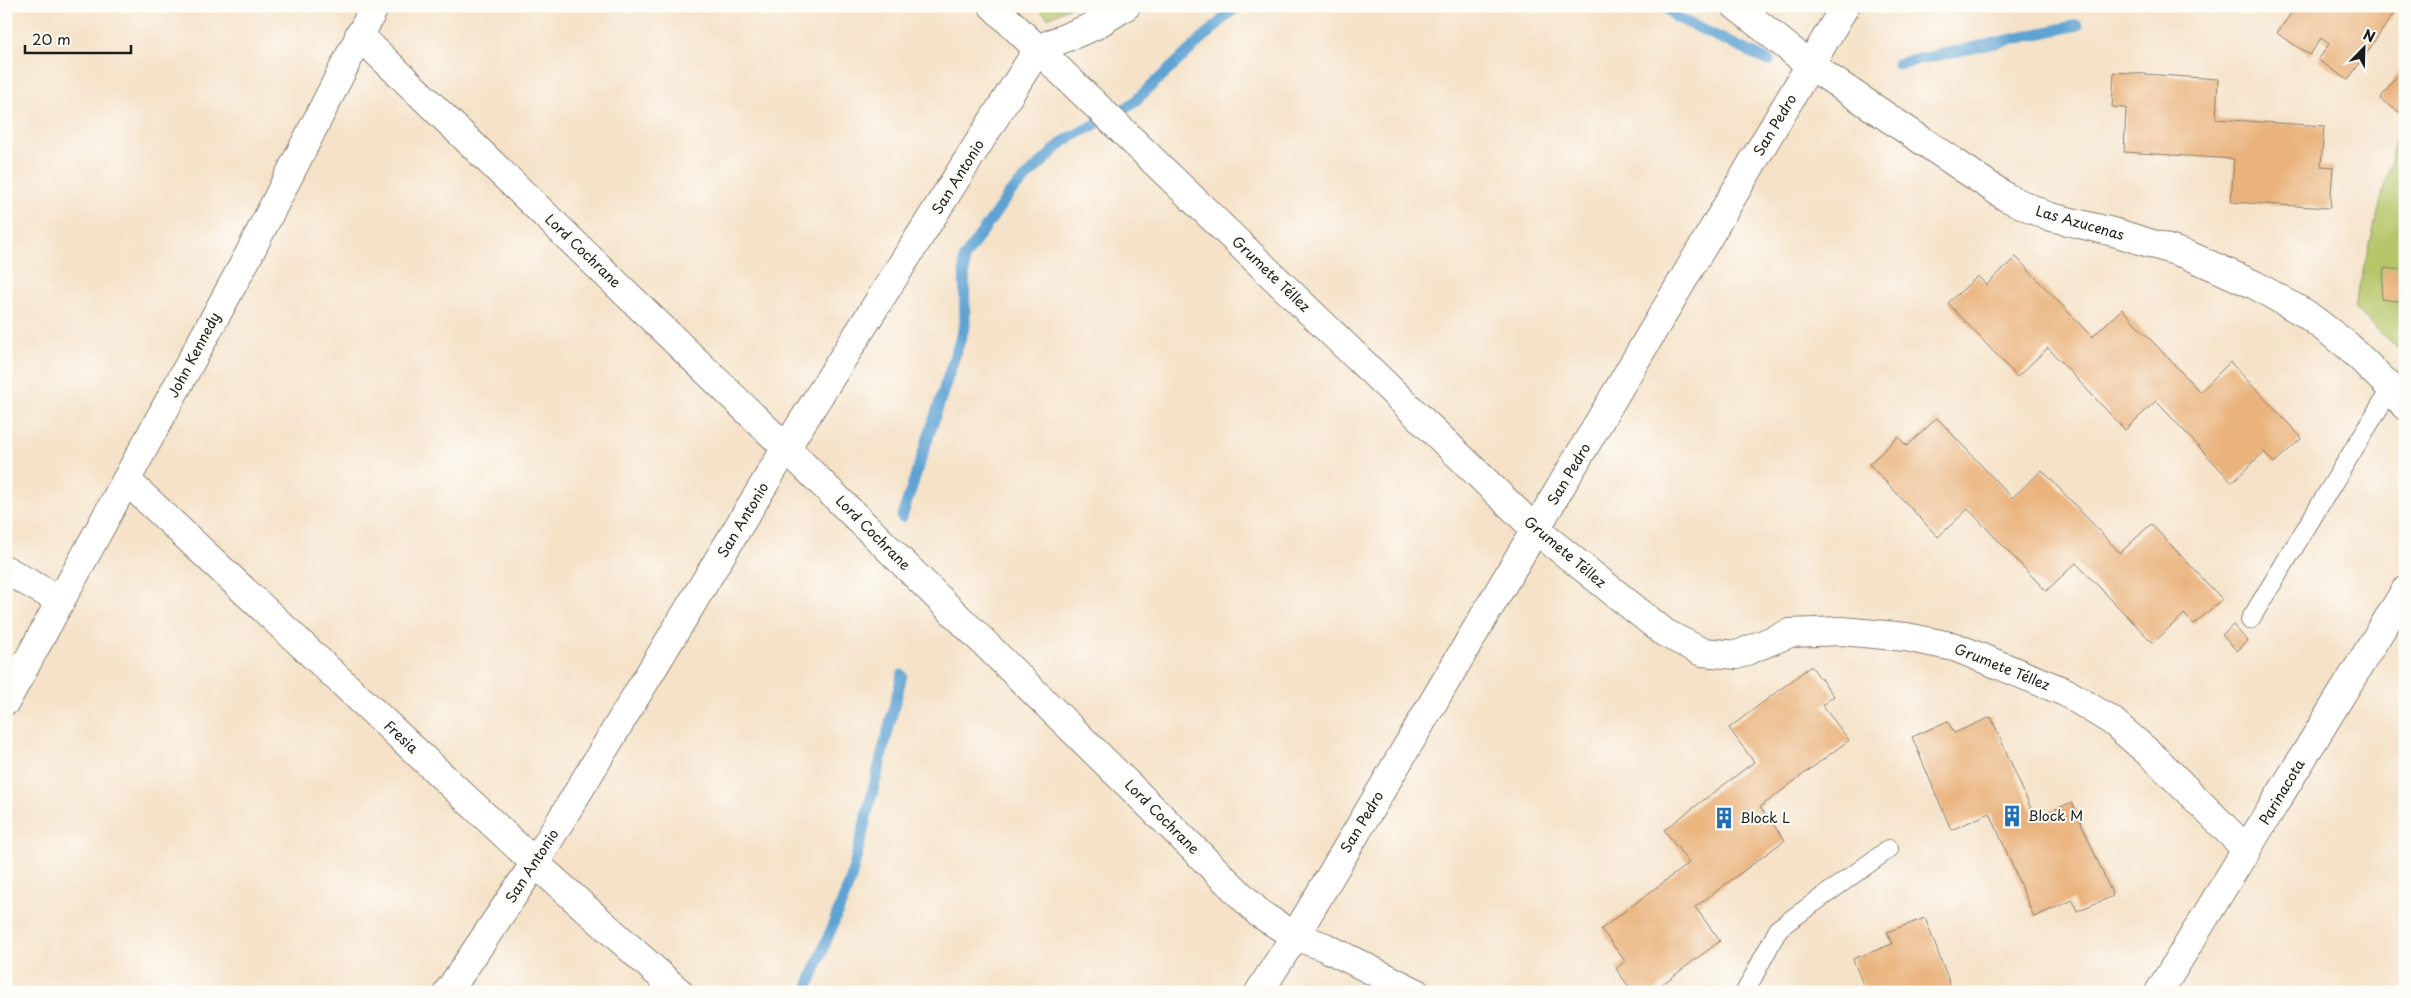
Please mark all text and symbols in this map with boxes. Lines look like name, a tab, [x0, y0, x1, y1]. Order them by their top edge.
scale bar	[25, 22, 131, 54]
north arrow	[2338, 22, 2388, 72]
text: N	[2360, 24, 2378, 47]
text: 20 m	[32, 27, 71, 50]
street label: San Pedro	[1748, 90, 1801, 160]
street label: San Antonio	[926, 135, 989, 218]
street label: Las Azucenas	[2033, 200, 2127, 245]
street label: Lord Cochrane	[541, 209, 626, 292]
street label: Grumete Téllez	[1228, 231, 1315, 317]
street label: John Kennedy	[162, 308, 225, 401]
street label: San Pedro	[1542, 439, 1595, 509]
street label: San Antonio	[712, 478, 773, 561]
street label: Lord Cochrane	[831, 490, 916, 575]
street label: Grumete Téllez	[1520, 511, 1611, 592]
street label: Grumete Téllez	[1951, 638, 2053, 695]
street label: Fresia	[380, 715, 423, 758]
street label: Parinacota	[2254, 755, 2310, 829]
street label: Lord Cochrane	[1120, 774, 1205, 859]
street label: San Pedro	[1335, 787, 1388, 857]
building icon: Block M	[1999, 803, 2025, 829]
building icon: Block L	[1711, 805, 1737, 831]
place label: Block M	[2028, 805, 2083, 826]
place label: Block L	[1740, 807, 1790, 828]
street label: San Antonio	[500, 824, 564, 907]

